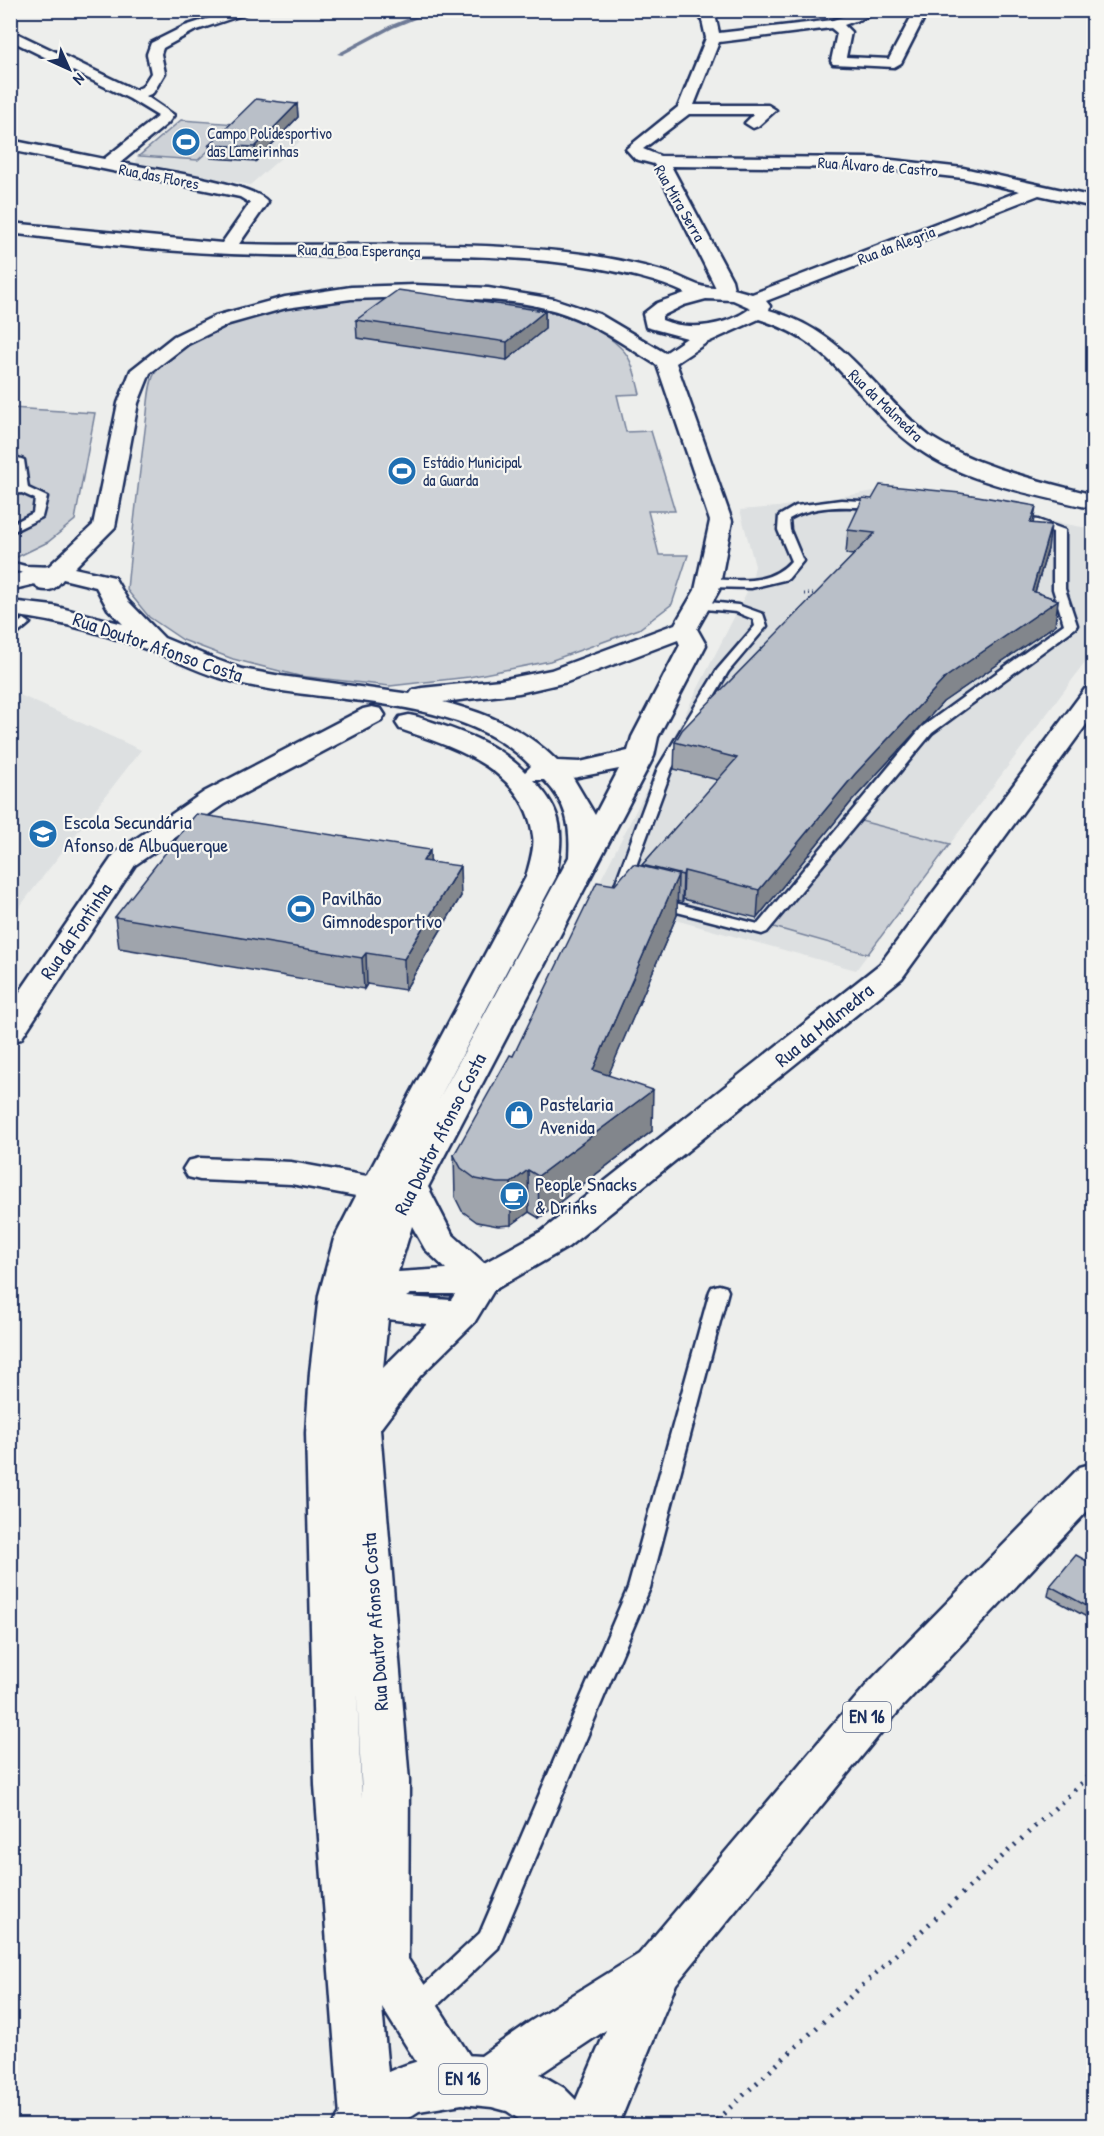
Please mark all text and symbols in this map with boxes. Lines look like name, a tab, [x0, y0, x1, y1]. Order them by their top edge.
north arrow	[39, 39, 99, 99]
text: N	[68, 69, 90, 91]
place label: Campo Polidesportivo das Lameirinhas	[207, 122, 333, 162]
sports icon: Campo Polidesportivo das Lameirinhas	[170, 126, 202, 158]
street label: Rua Álvaro de Castro	[817, 151, 939, 181]
street label: Rua das Flores	[117, 157, 201, 195]
street label: Rua Mira Serra	[649, 161, 711, 245]
street label: Rua da Alegria	[854, 220, 938, 270]
street label: Rua da Boa Esperança	[297, 238, 421, 262]
street label: Rua da Malmedra	[844, 364, 928, 446]
place label: Estádio Municipal da Guarda	[423, 451, 523, 491]
sports icon: Estádio Municipal da Guarda	[386, 455, 418, 487]
street label: Rua Doutor Afonso Costa	[70, 605, 247, 688]
place label: Escola Secundária Afonso de Albuquerque	[64, 808, 228, 858]
school or university icon: Escola Secundária Afonso de Albuquerque	[27, 818, 59, 850]
street label: Rua da Fontinha	[33, 877, 118, 984]
place label: Pavilhão Gimnodesportivo	[322, 884, 442, 934]
sports icon: Pavilhão Gimnodesportivo	[285, 893, 317, 925]
street label: Rua da Malmedra	[769, 976, 879, 1073]
street label: Rua Doutor Afonso Costa	[387, 1048, 492, 1219]
place label: Pastelaria Avenida	[540, 1090, 613, 1140]
shop icon: Pastelaria Avenida	[503, 1099, 535, 1131]
place label: People Snacks & Drinks	[535, 1170, 637, 1220]
cafe icon: People Snacks & Drinks	[498, 1180, 530, 1212]
street label: Rua Doutor Afonso Costa	[355, 1532, 394, 1712]
road number: EN 16	[843, 1702, 891, 1732]
road number: EN 16	[439, 2064, 487, 2094]

